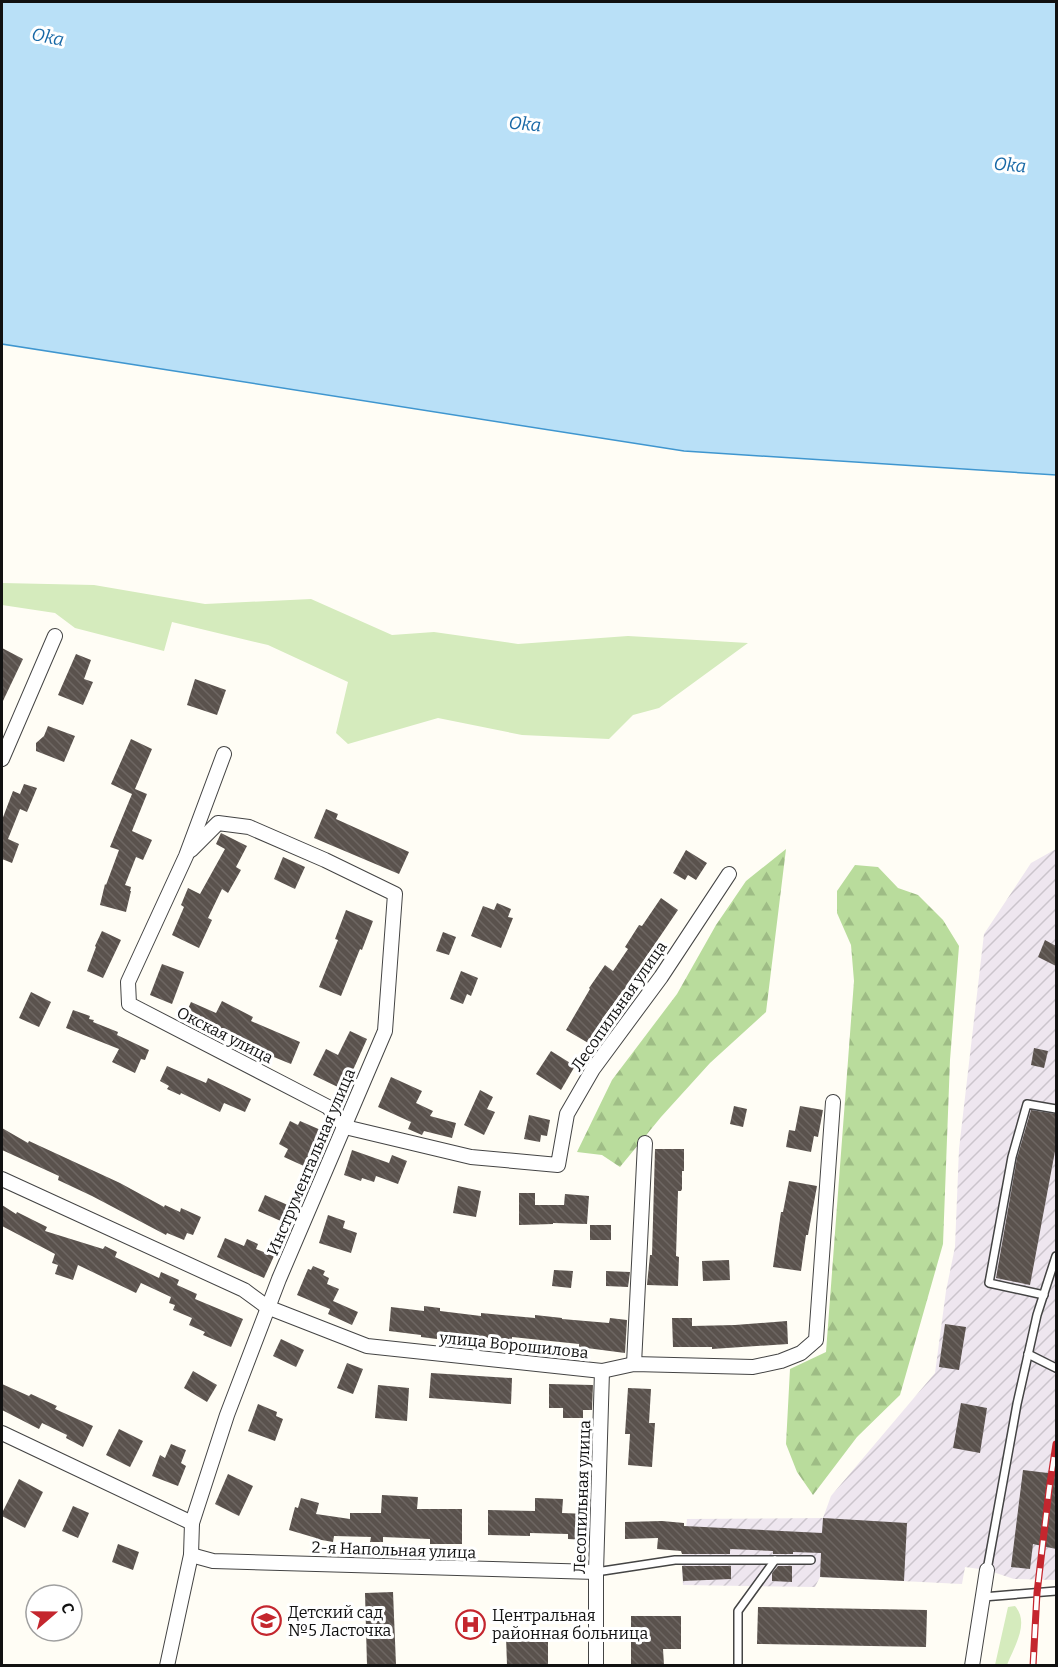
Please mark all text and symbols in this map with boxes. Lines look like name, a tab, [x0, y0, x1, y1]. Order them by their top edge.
water label: Oka	[30, 23, 66, 51]
water label: Oka	[508, 112, 542, 136]
water label: Oka	[993, 153, 1027, 177]
street label: Лесопильная улица	[567, 937, 671, 1074]
street label: Окская улица	[174, 1003, 276, 1067]
street label: Инструментальная улица	[263, 1065, 359, 1258]
street label: улица Ворошилова	[438, 1328, 590, 1362]
street label: Лесопильная улица	[570, 1420, 594, 1574]
street label: 2-я Напольная улица	[311, 1538, 477, 1562]
north arrow	[24, 1583, 84, 1643]
text: С	[57, 1600, 78, 1616]
place label: Детский сад №5 Ласточка	[288, 1603, 392, 1640]
school or university icon: Детский сад №5 Ласточка	[251, 1605, 283, 1637]
place label: Центральная районная больница	[492, 1606, 648, 1643]
hospital icon: Центральная районная больница	[455, 1608, 487, 1640]

